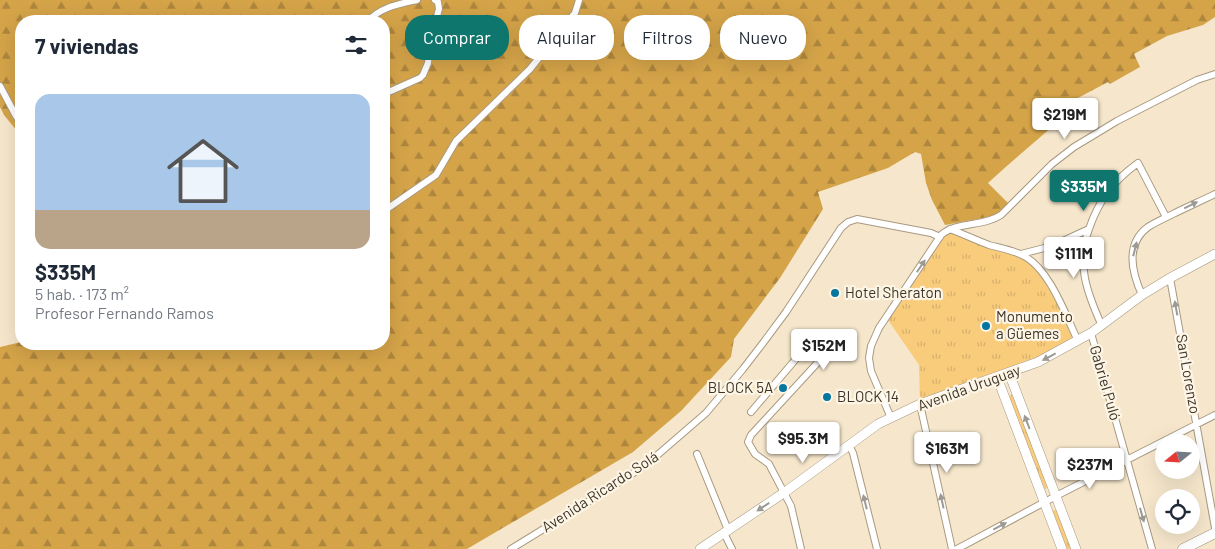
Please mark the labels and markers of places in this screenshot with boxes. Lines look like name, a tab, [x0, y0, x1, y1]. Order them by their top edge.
pin: $219M	[1030, 98, 1100, 140]
pin: $335M	[1049, 170, 1119, 212]
pin: $111M	[1039, 236, 1109, 279]
place label: Hotel Sheraton	[845, 283, 942, 301]
marker: Hotel Sheraton	[829, 287, 841, 299]
place label: Monumento a Güemes	[996, 307, 1073, 342]
marker: Monumento a Güemes	[980, 320, 992, 332]
pin: $152M	[789, 328, 859, 371]
place label: BLOCK 5A	[708, 378, 773, 396]
marker: BLOCK 5A	[777, 382, 789, 394]
place label: BLOCK 14	[837, 387, 899, 405]
marker: BLOCK 14	[821, 391, 833, 403]
pin: $95.3M	[762, 422, 844, 464]
pin: $163M	[912, 432, 982, 474]
pin: $237M	[1055, 448, 1125, 490]

